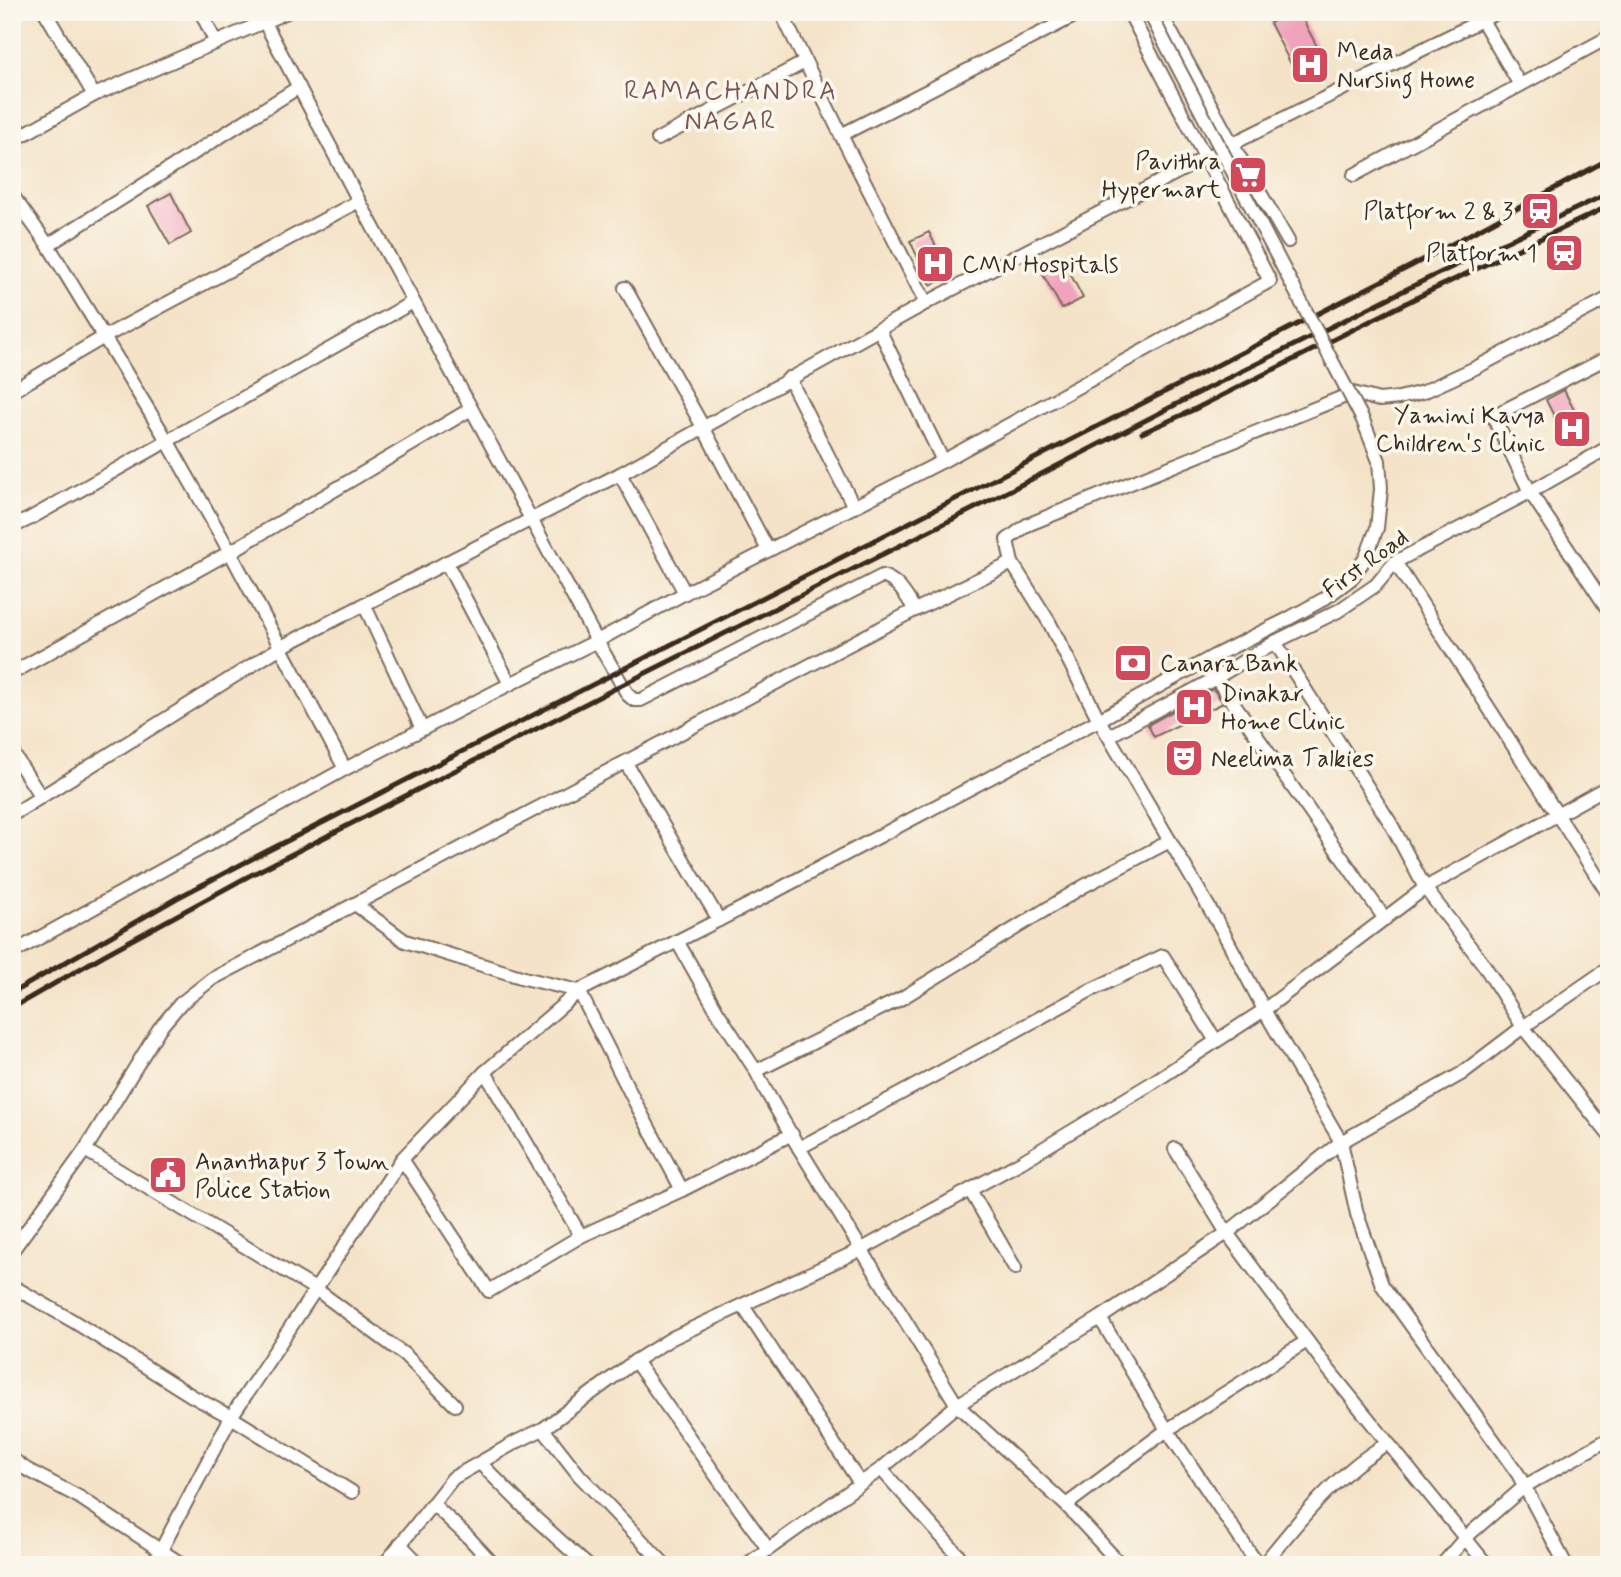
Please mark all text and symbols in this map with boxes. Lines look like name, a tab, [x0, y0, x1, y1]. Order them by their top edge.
place label: Meda Nursing Home	[1337, 37, 1475, 99]
hospital icon: Meda Nursing Home	[1289, 44, 1331, 86]
district label: RAMACHANDRA NAGAR	[624, 75, 838, 139]
place label: Pavithra Hypermart	[1102, 147, 1221, 206]
supermarket icon: Pavithra Hypermart	[1227, 154, 1269, 196]
station icon: Platform 2 & 3	[1519, 190, 1561, 232]
place label: Platform 2 & 3	[1363, 197, 1513, 230]
station icon: Platform 1	[1543, 232, 1585, 274]
place label: Platform 1	[1426, 239, 1537, 272]
hospital icon: CMN Hospitals	[914, 243, 956, 285]
place label: CMN Hospitals	[962, 250, 1118, 281]
place label: Yamini Kavya Children's Clinic	[1376, 401, 1545, 460]
hospital icon: Yamini Kavya Children's Clinic	[1551, 408, 1593, 450]
street label: First Road	[1317, 523, 1415, 606]
bank icon: Canara Bank	[1112, 642, 1154, 684]
place label: Canara Bank	[1160, 649, 1298, 680]
place label: Dinakar Home Clinic	[1221, 679, 1345, 738]
hospital icon: Dinakar Home Clinic	[1173, 686, 1215, 728]
theatre icon: Neelima Talkies	[1163, 737, 1205, 779]
place label: Neelima Talkies	[1211, 744, 1374, 775]
place label: Ananthapur 3 Town Police Station	[195, 1147, 389, 1206]
public building icon: Ananthapur 3 Town Police Station	[147, 1154, 189, 1196]

